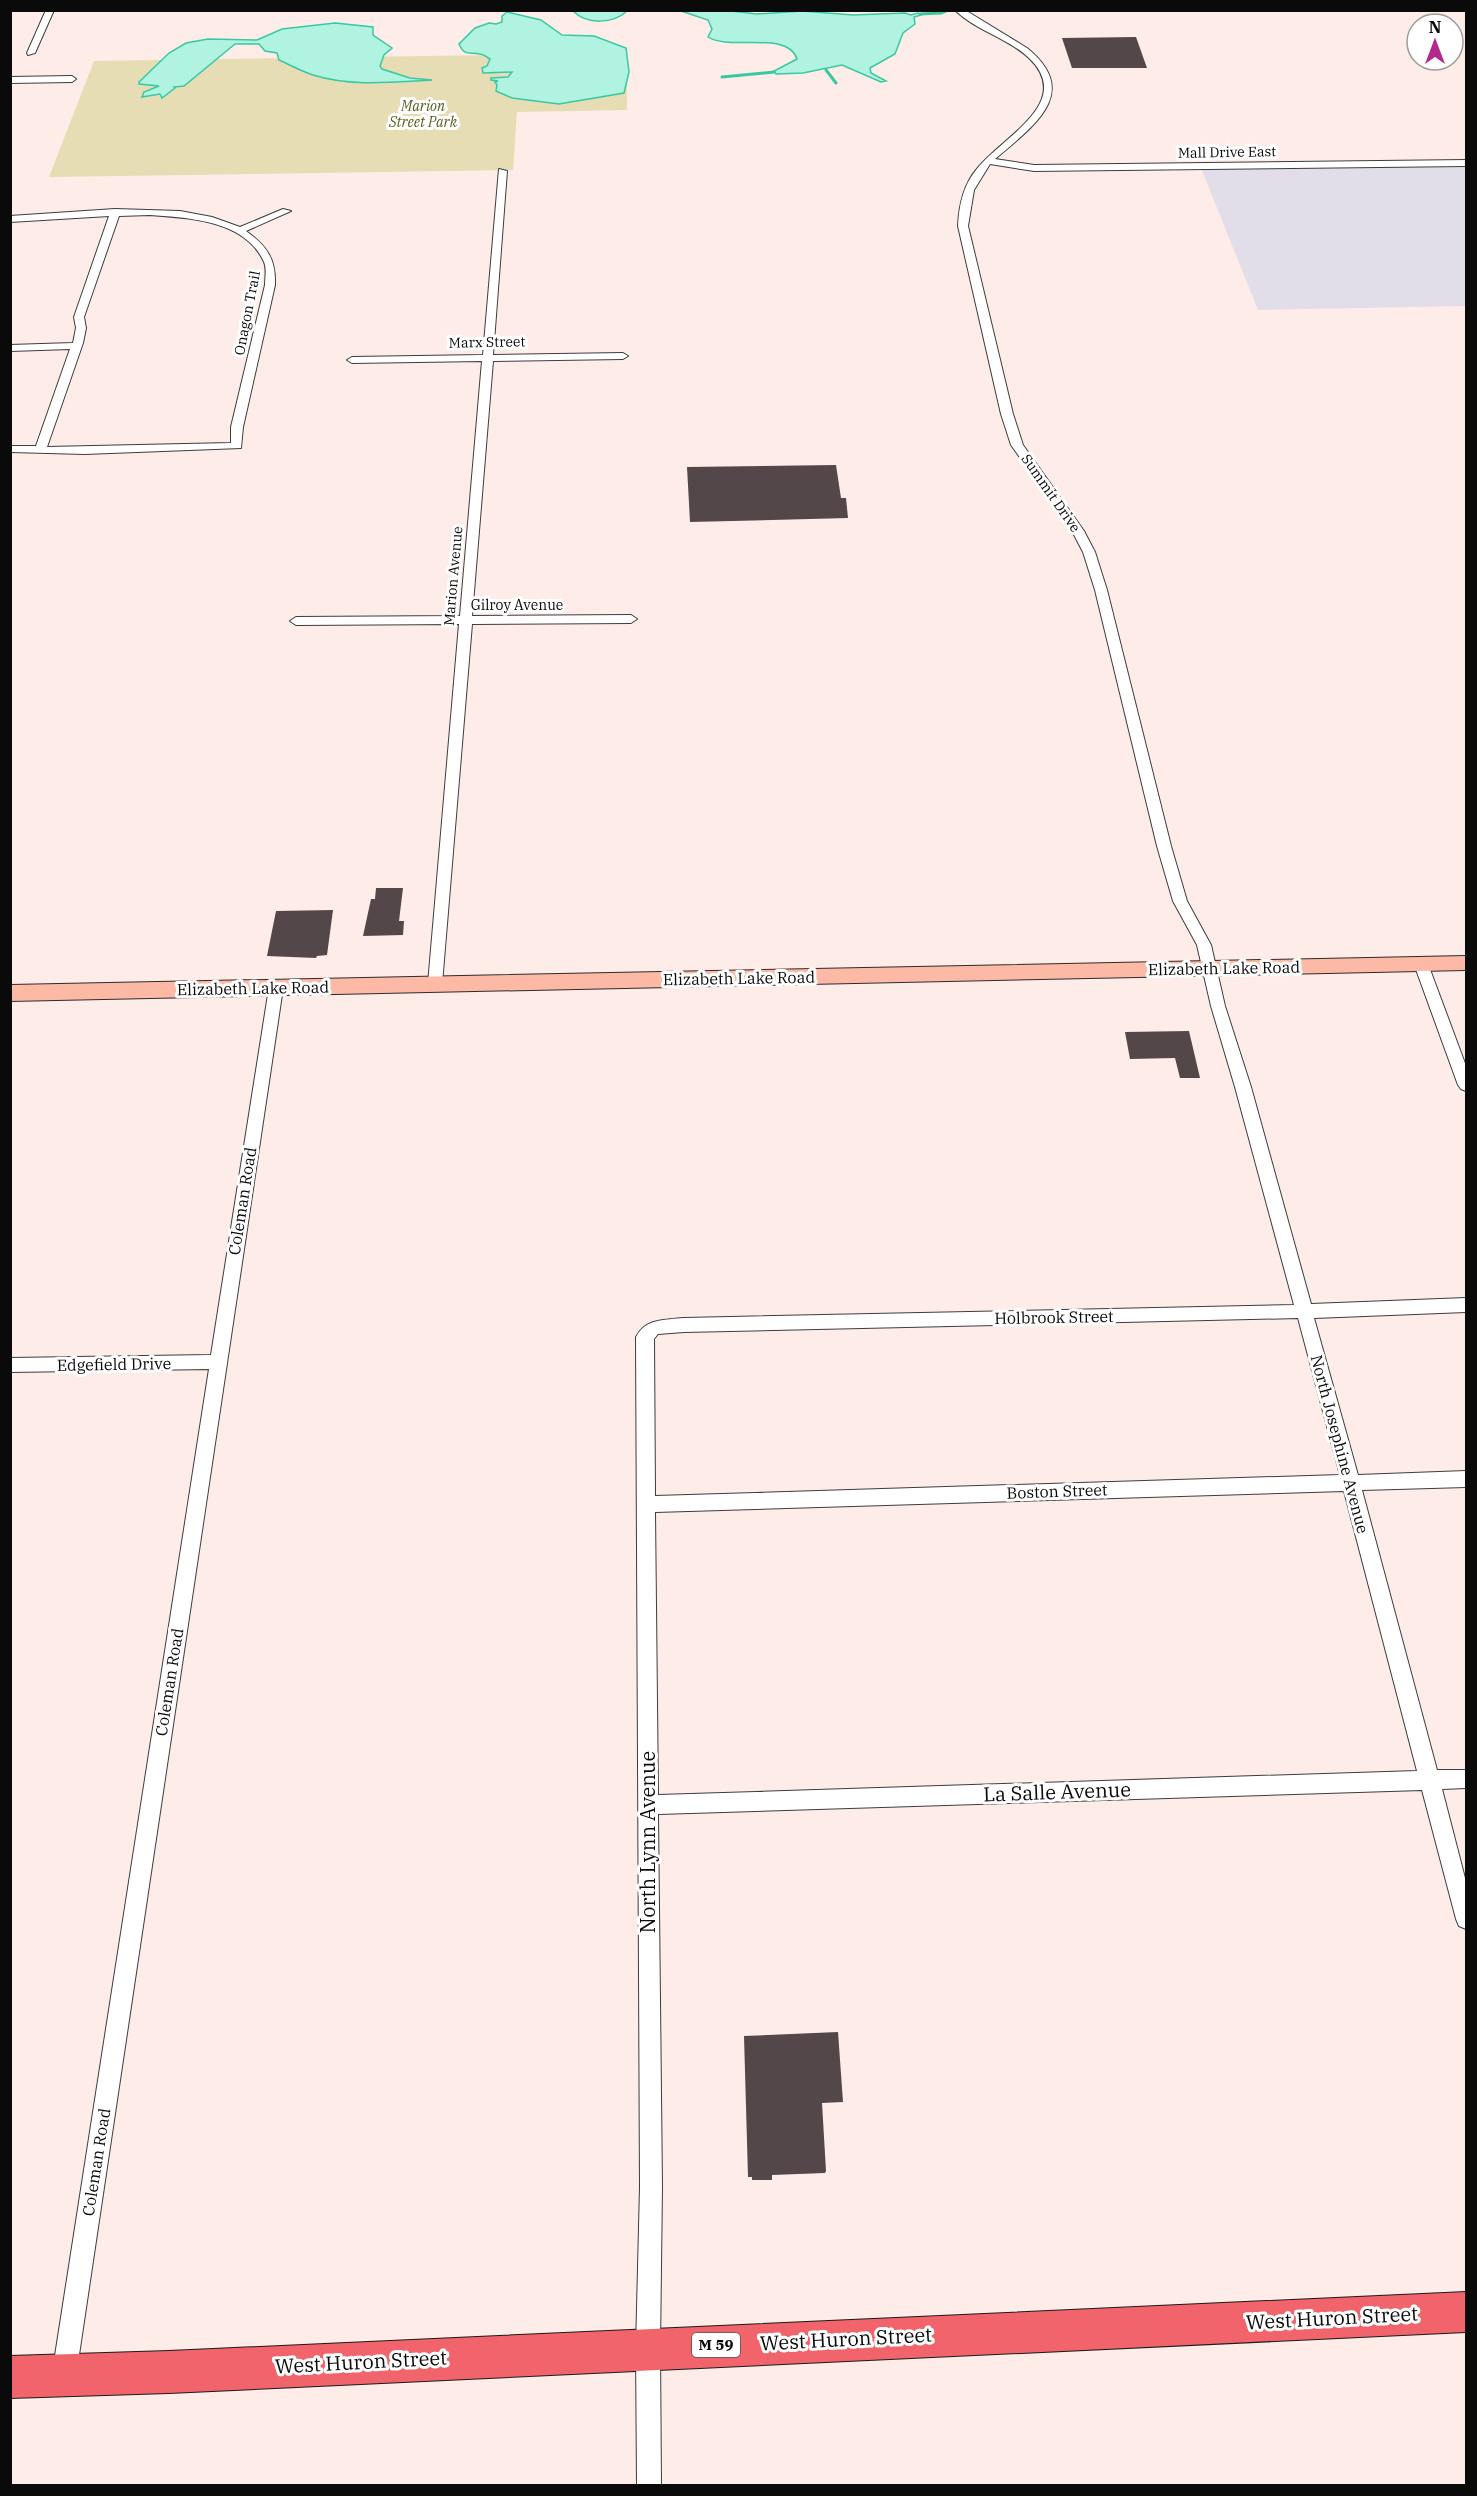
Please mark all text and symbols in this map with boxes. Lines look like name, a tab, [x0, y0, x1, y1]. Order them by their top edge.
north arrow	[1405, 12, 1465, 72]
text: N	[1429, 17, 1441, 37]
park label: Marion Street Park	[388, 97, 458, 131]
street label: Mall Drive East	[1178, 142, 1276, 162]
street label: Onagon Trail	[230, 269, 264, 357]
street label: Marx Street	[449, 332, 525, 352]
street label: Summit Drive	[1017, 450, 1085, 536]
street label: Marion Avenue	[440, 526, 466, 626]
street label: Gilroy Avenue	[471, 596, 563, 614]
street label: Elizabeth Lake Road	[1148, 957, 1301, 979]
street label: Elizabeth Lake Road	[663, 967, 816, 989]
street label: Elizabeth Lake Road	[177, 977, 330, 999]
street label: Coleman Road	[224, 1145, 260, 1256]
street label: Holbrook Street	[994, 1306, 1114, 1328]
street label: North Josephine Avenue	[1307, 1352, 1373, 1536]
street label: Edgefield Drive	[57, 1353, 171, 1375]
street label: Boston Street	[1006, 1479, 1108, 1503]
street label: Coleman Road	[151, 1626, 187, 1737]
street label: North Lynn Avenue	[634, 1751, 661, 1933]
street label: La Salle Avenue	[983, 1775, 1131, 1808]
street label: Coleman Road	[78, 2106, 114, 2217]
street label: West Huron Street	[1245, 2300, 1419, 2335]
street label: West Huron Street	[759, 2321, 933, 2356]
road number: M 59	[692, 2333, 740, 2357]
street label: West Huron Street	[274, 2344, 448, 2379]

